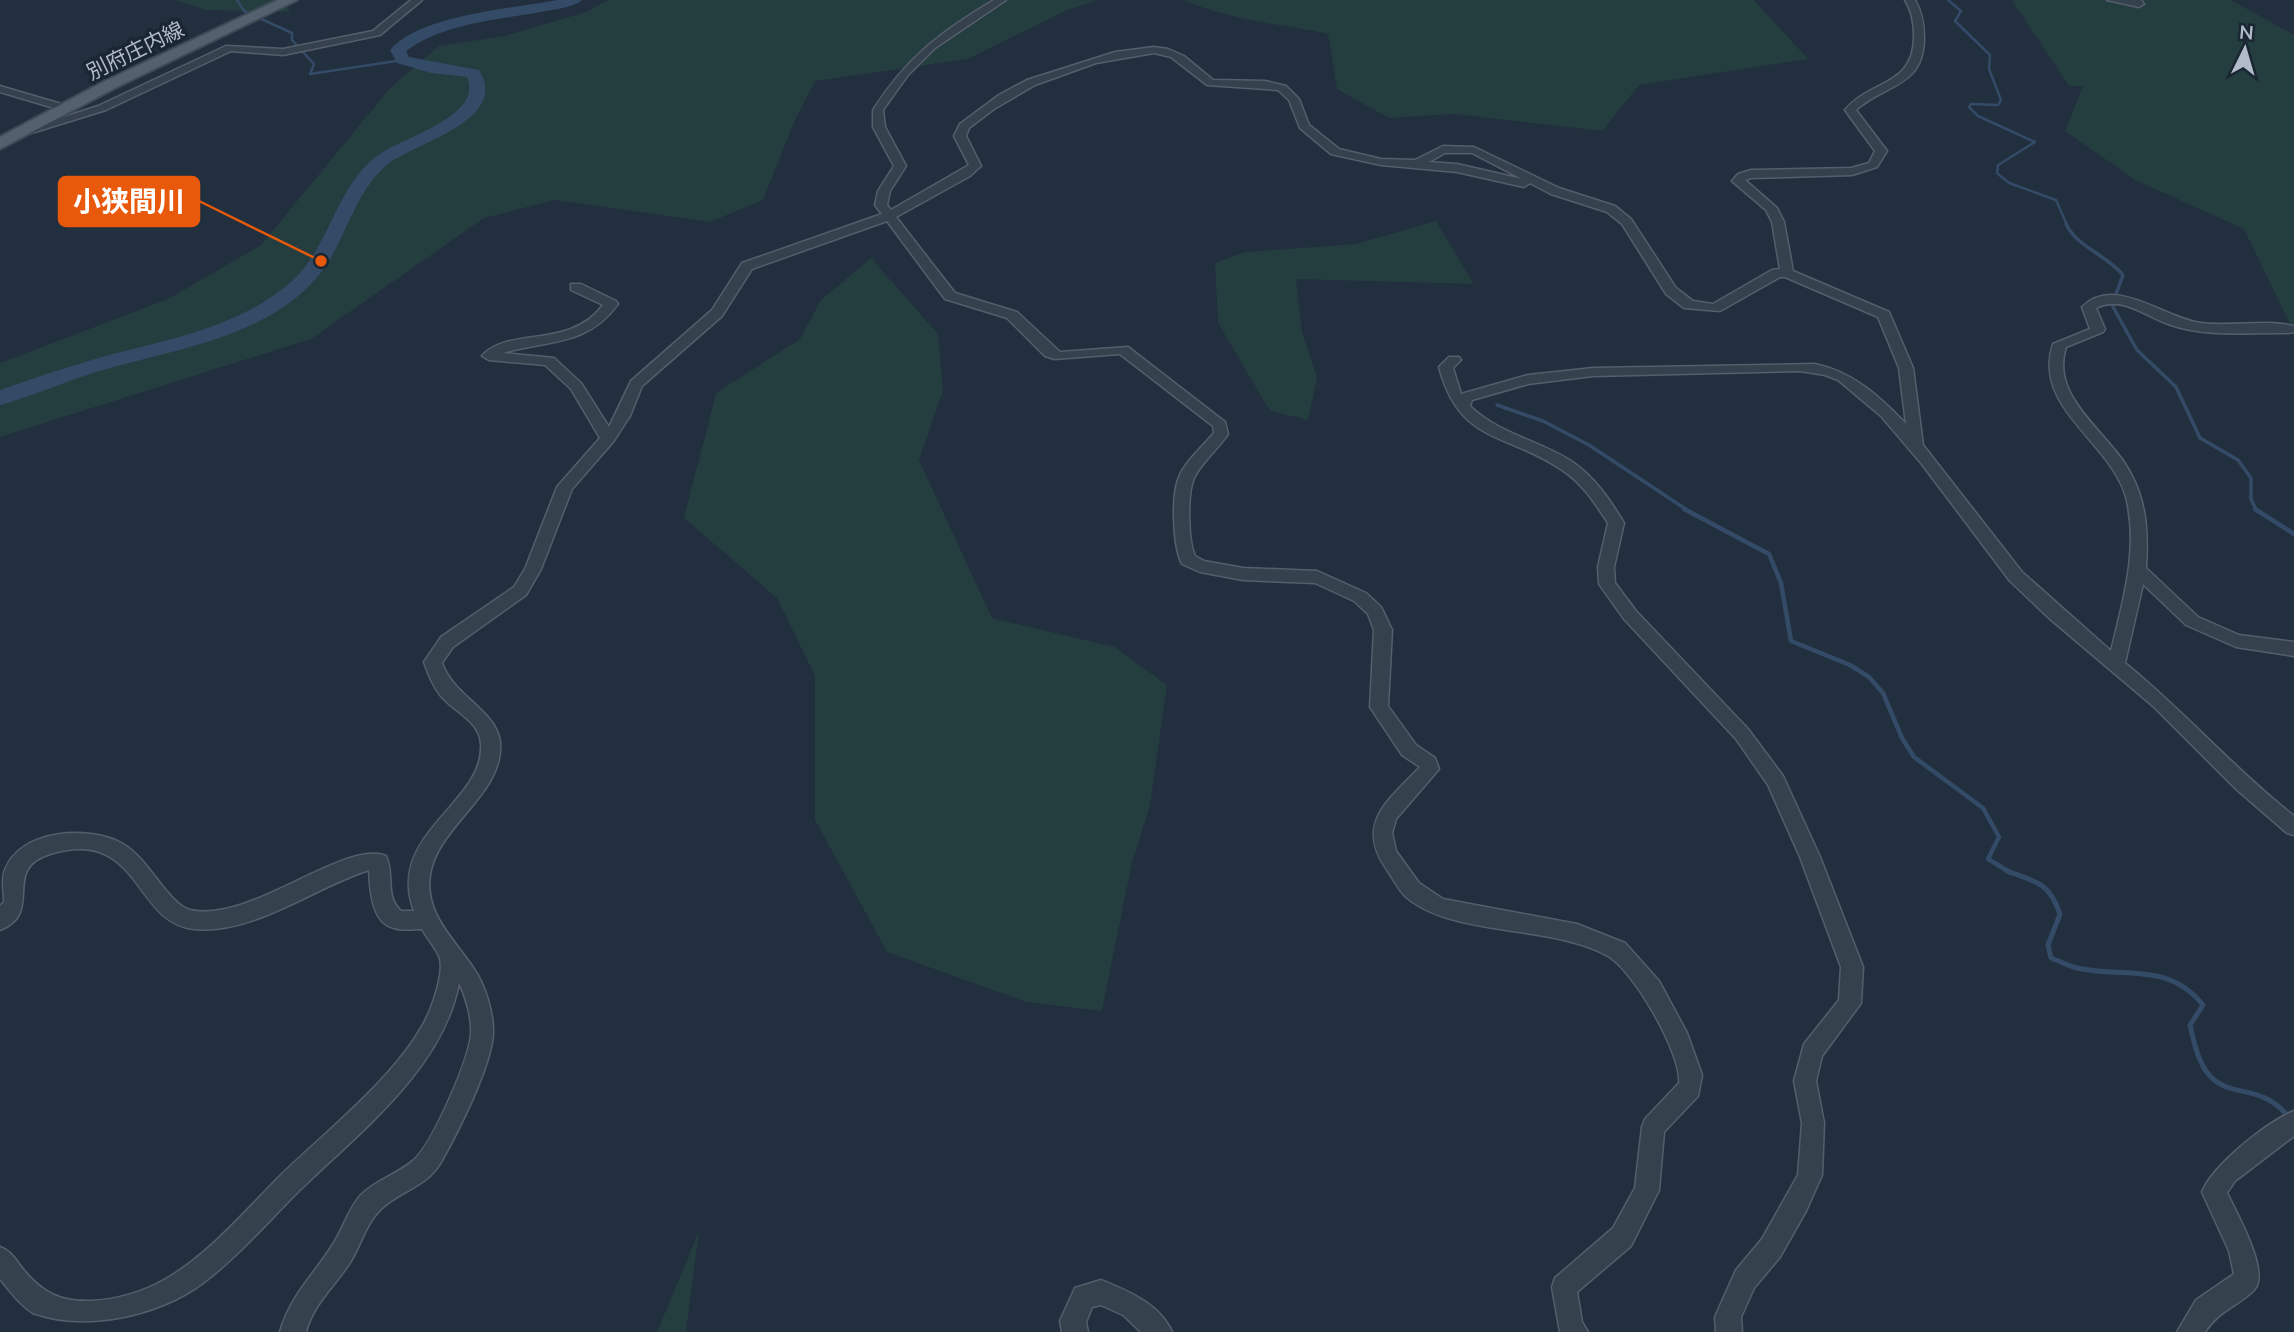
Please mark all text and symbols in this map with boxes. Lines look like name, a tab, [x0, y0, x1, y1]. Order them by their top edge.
north arrow	[2210, 14, 2280, 84]
street label: 別府庄内線	[82, 15, 188, 85]
text: N	[2238, 19, 2255, 45]
callout: 小狭間川	[59, 177, 199, 226]
text: 小狭間川	[73, 183, 185, 218]

